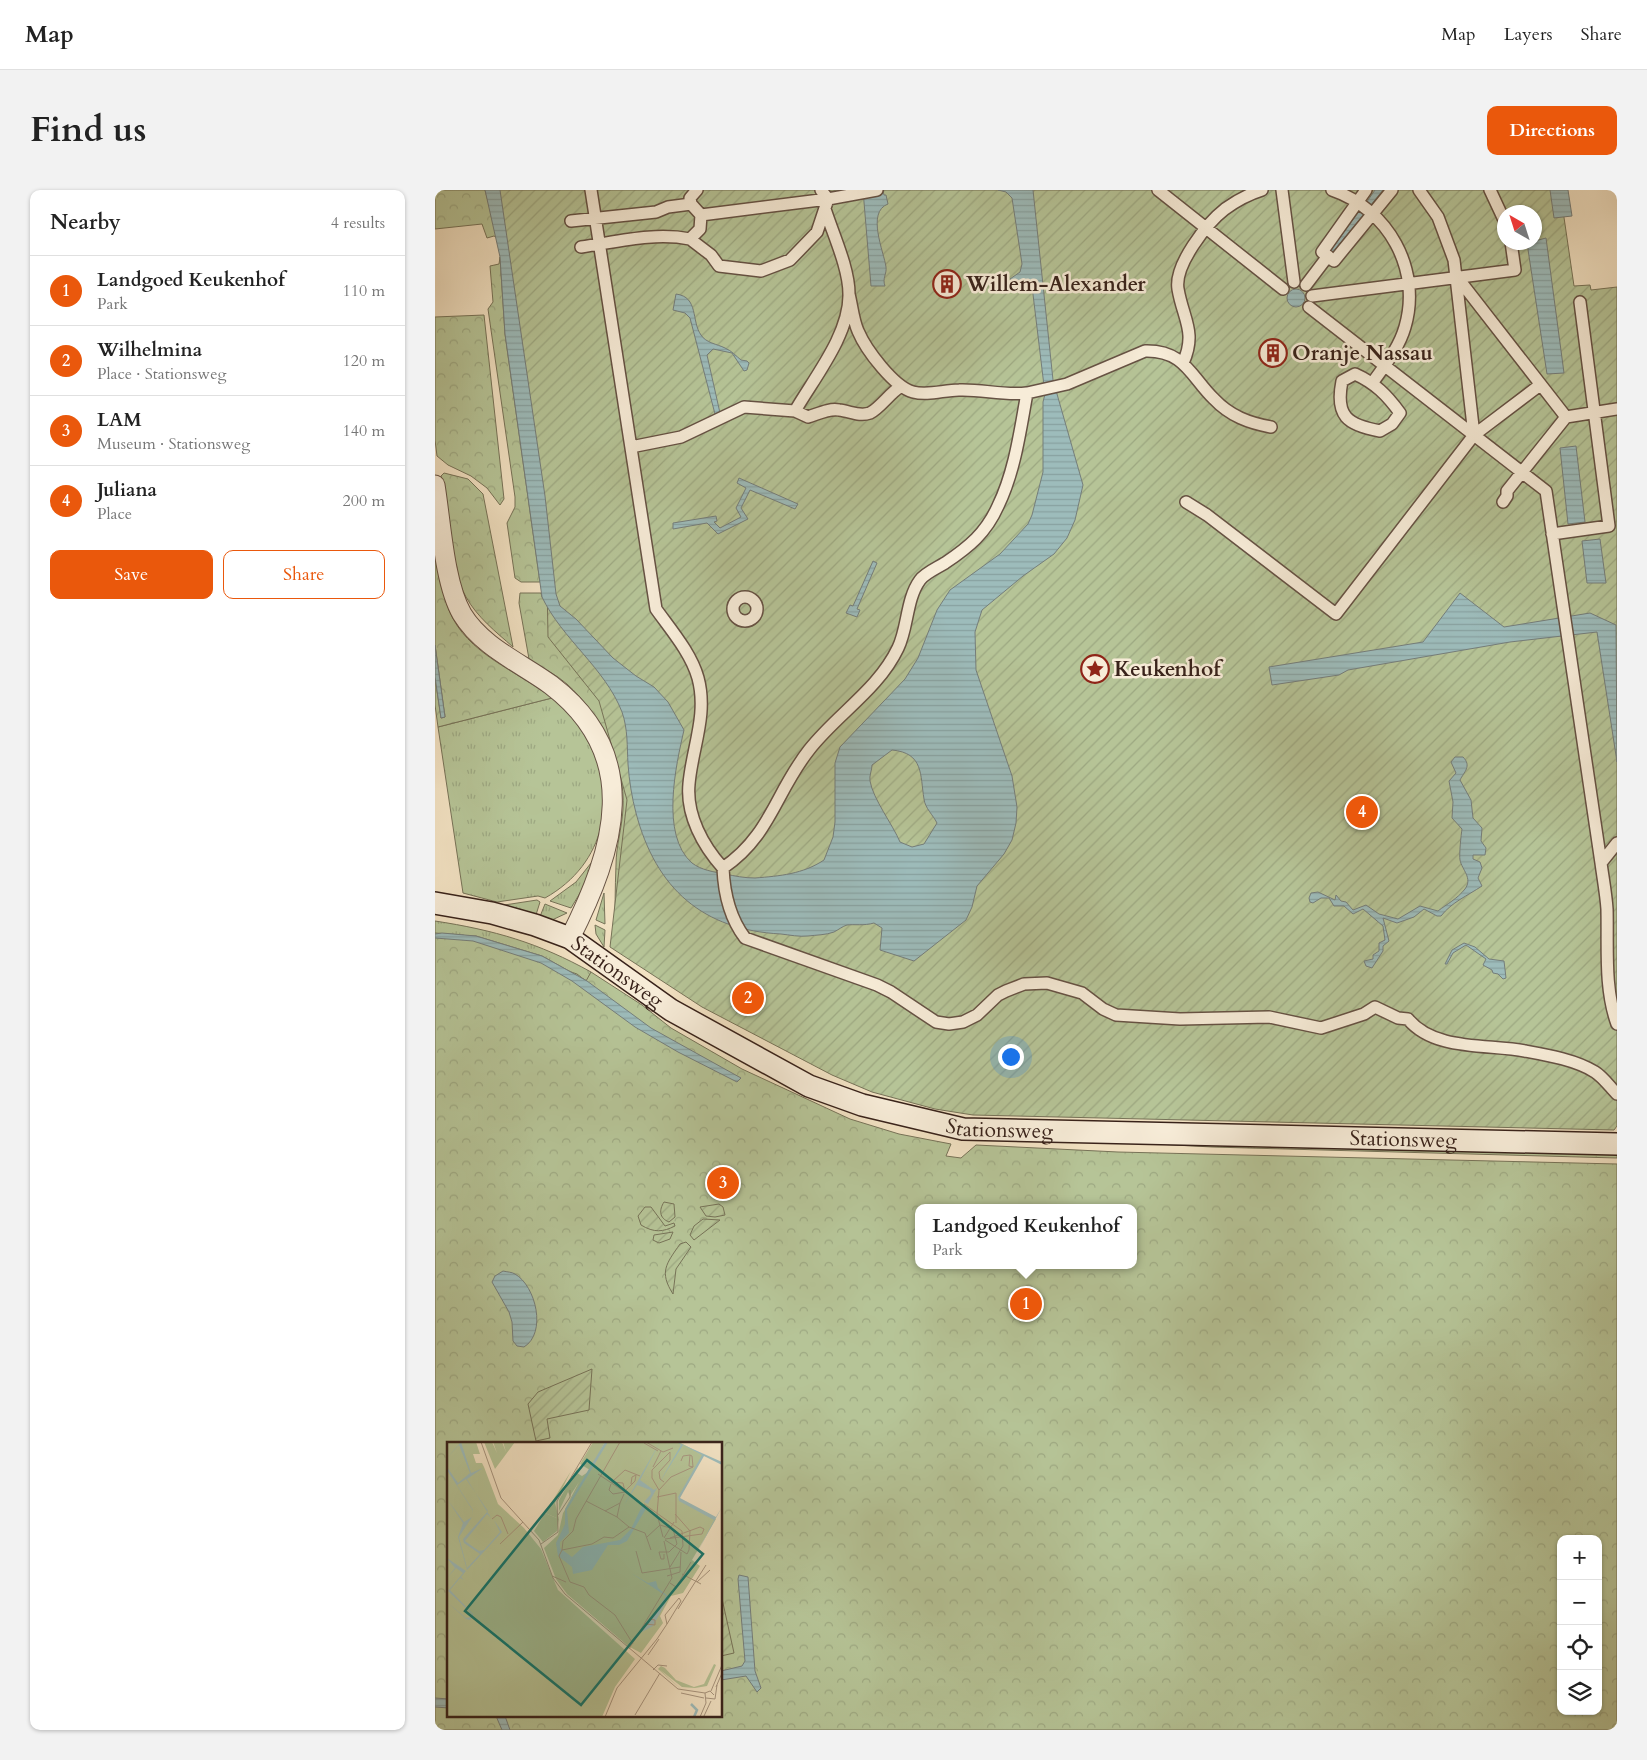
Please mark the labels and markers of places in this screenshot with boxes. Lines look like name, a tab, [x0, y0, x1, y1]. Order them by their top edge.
building icon: Willem-Alexander	[932, 269, 962, 299]
place label: Willem-Alexander	[965, 270, 1146, 299]
building icon: Oranje Nassau	[1258, 338, 1288, 368]
place label: Oranje Nassau	[1292, 339, 1433, 368]
place icon: Keukenhof	[1080, 654, 1110, 684]
place label: Keukenhof	[1114, 655, 1224, 684]
pin: 4	[1346, 793, 1378, 831]
pin: 2	[732, 979, 764, 1017]
pin: 3	[707, 1164, 739, 1202]
pin: 1	[1010, 1285, 1042, 1323]

